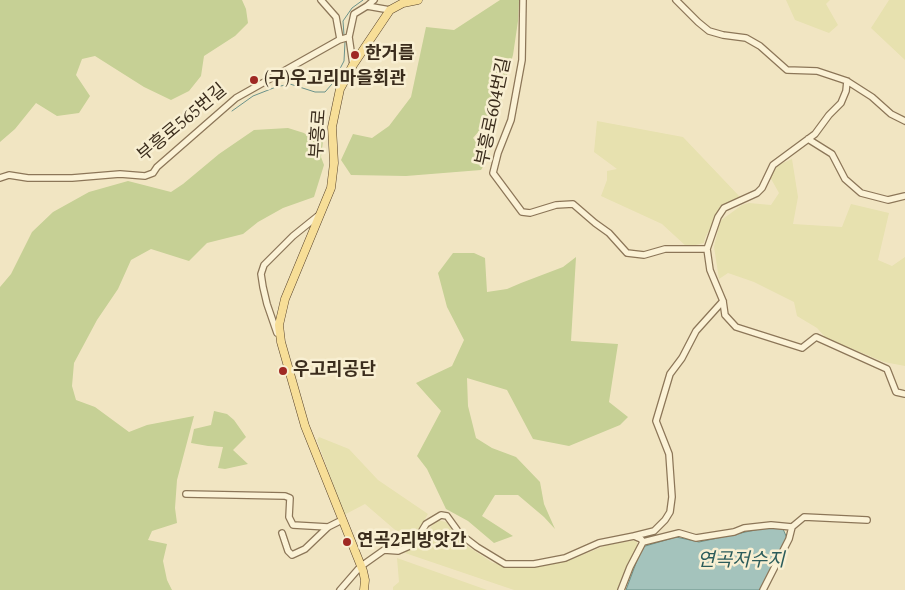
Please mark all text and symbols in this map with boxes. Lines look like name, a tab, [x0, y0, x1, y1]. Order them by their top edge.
place label: 한거름	[365, 44, 415, 66]
marker: 한거름	[349, 49, 361, 61]
street label: 부흥로604번길	[473, 56, 517, 168]
place label: (구)우고리마을회관	[264, 69, 406, 91]
marker: (구)우고리마을회관	[248, 74, 260, 86]
street label: 부흥로565번길	[134, 80, 232, 168]
street label: 부흥로	[307, 108, 333, 160]
place label: 우고리공단	[293, 360, 376, 382]
marker: 우고리공단	[277, 365, 289, 377]
place label: 연곡2리방앗간	[357, 531, 466, 553]
marker: 연곡2리방앗간	[341, 536, 353, 548]
water label: 연곡저수지	[697, 551, 785, 573]

